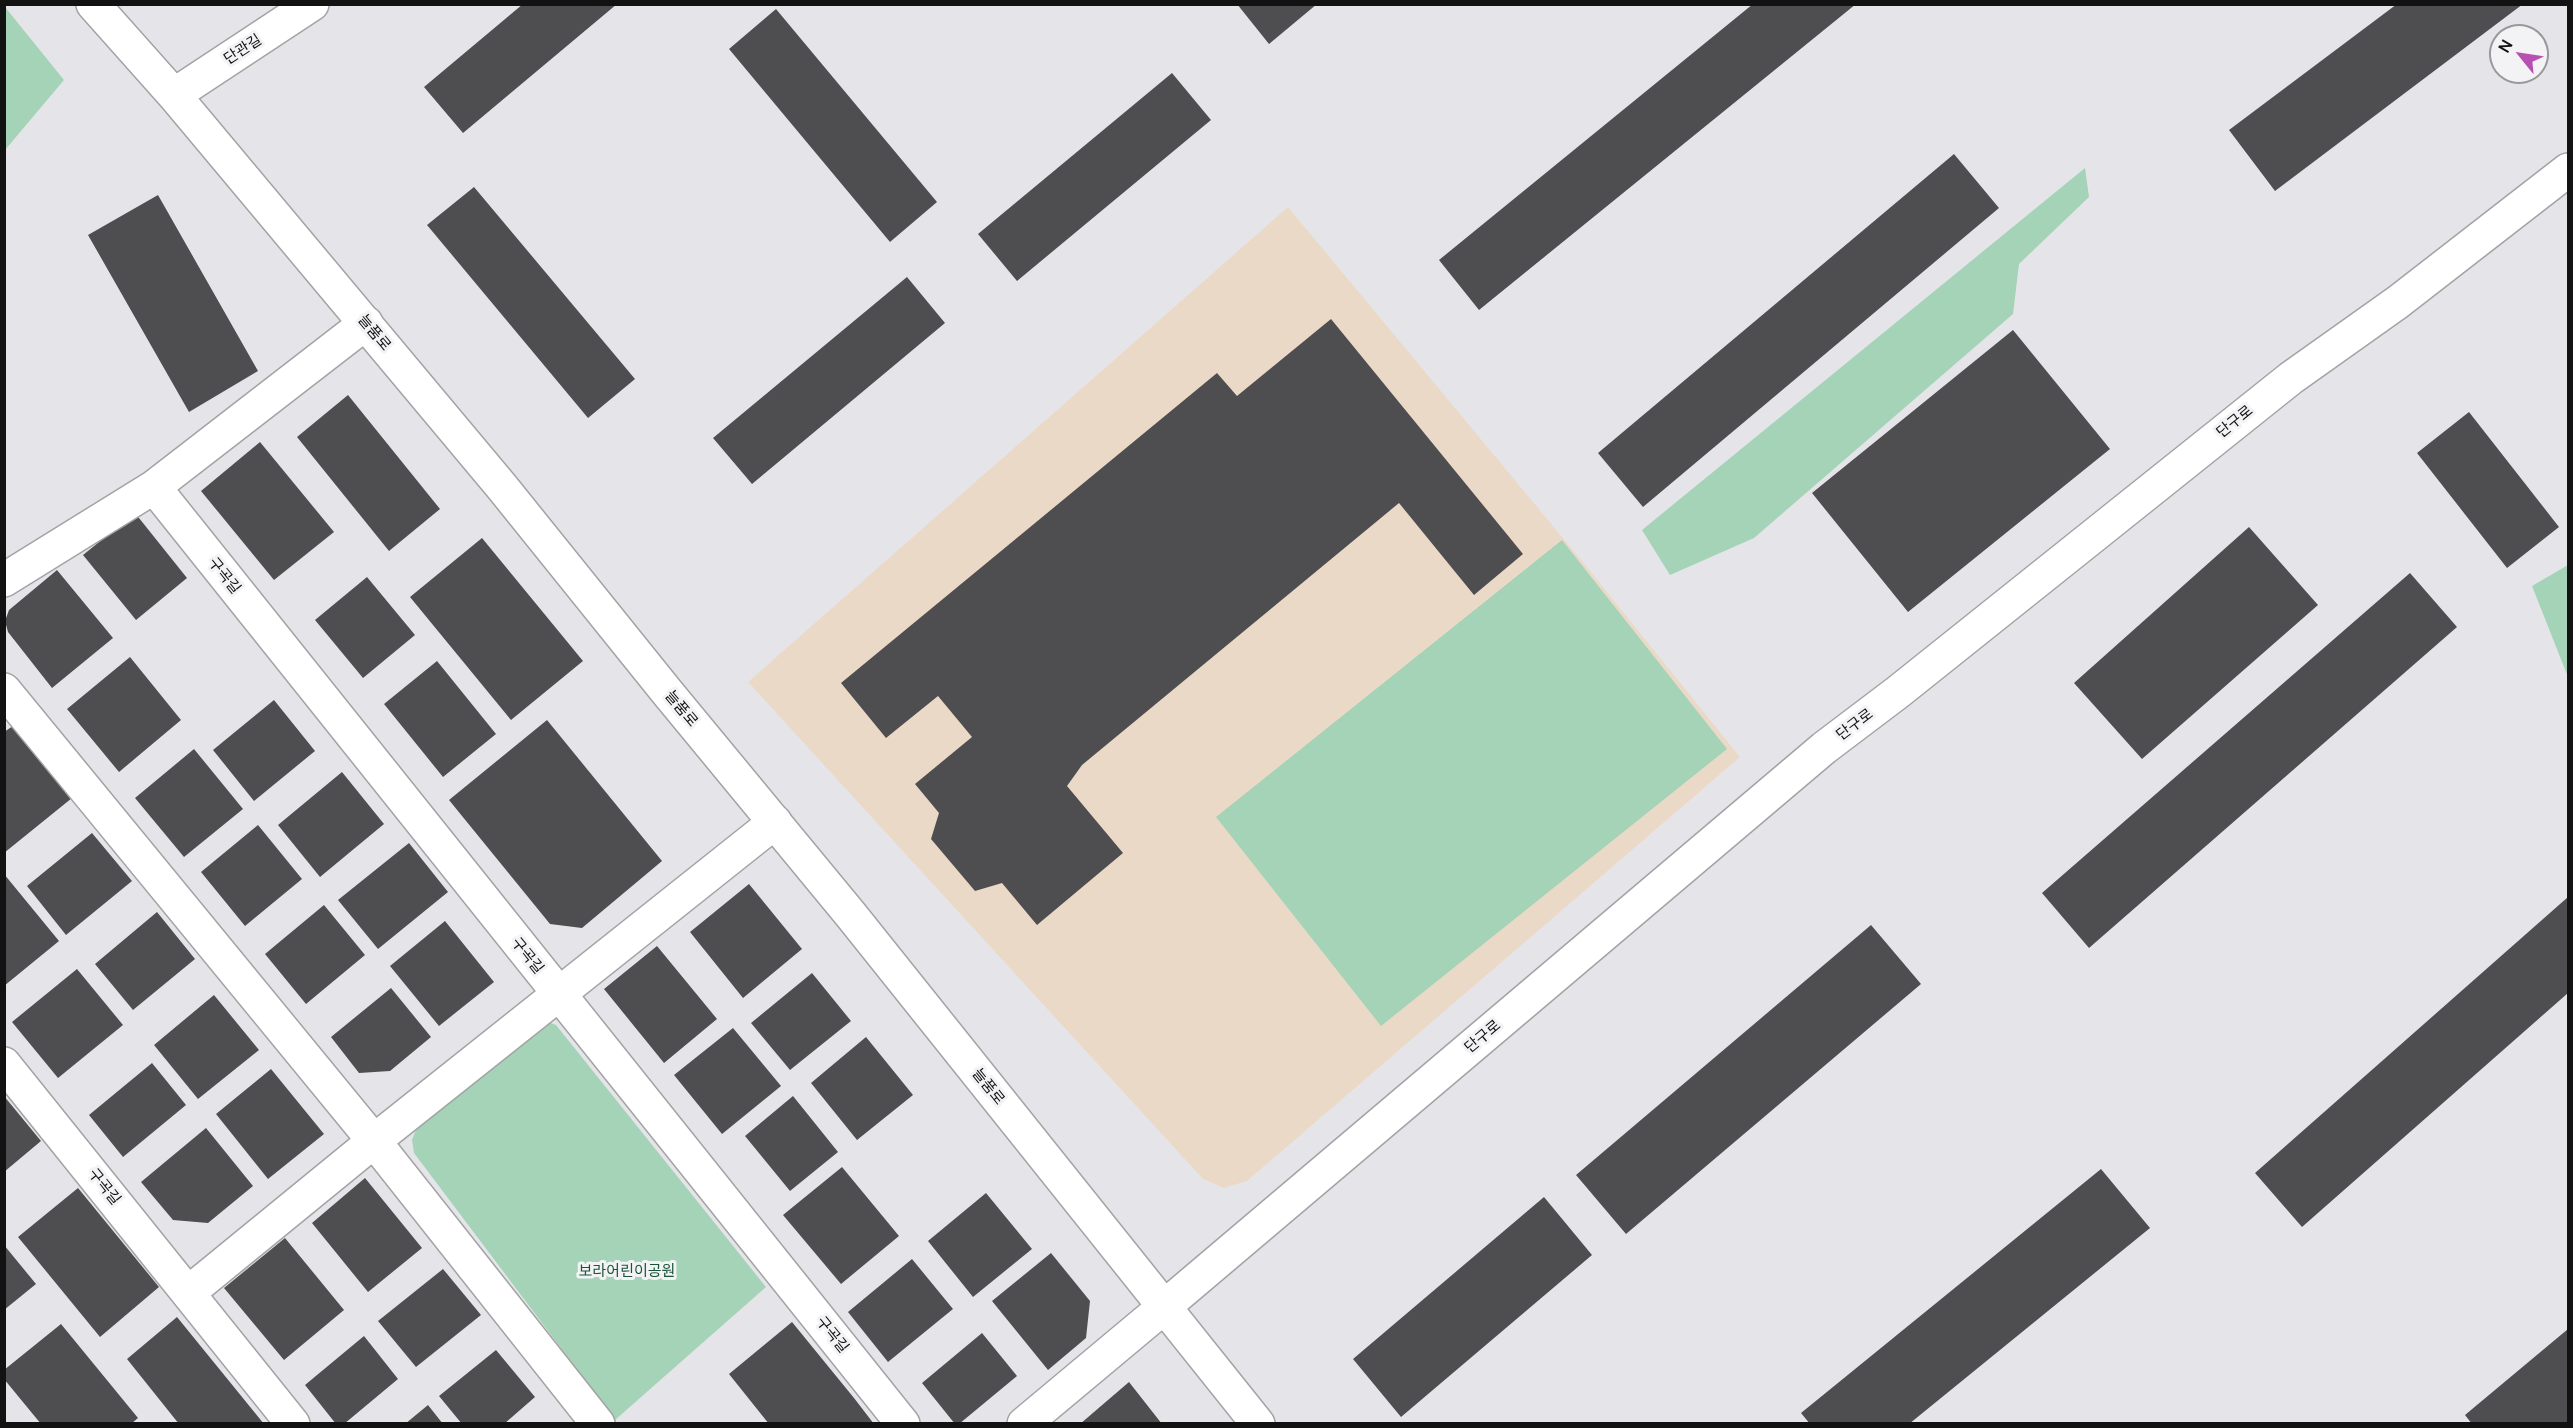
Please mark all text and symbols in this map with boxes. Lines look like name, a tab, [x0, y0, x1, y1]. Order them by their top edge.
north arrow	[2489, 24, 2549, 84]
street label: 단관길	[221, 31, 265, 69]
text: N	[2493, 36, 2518, 56]
street label: 늘품로	[354, 311, 394, 355]
street label: 단구로	[2213, 402, 2257, 442]
street label: 구곡길	[204, 554, 244, 598]
street label: 늘품로	[661, 687, 701, 731]
street label: 단구로	[1833, 705, 1877, 745]
street label: 구곡길	[507, 934, 547, 978]
street label: 단구로	[1461, 1017, 1505, 1057]
street label: 늘품로	[968, 1065, 1008, 1109]
street label: 구곡길	[84, 1165, 124, 1209]
park label: 보라어린이공원	[579, 1263, 675, 1281]
street label: 구곡길	[812, 1313, 852, 1357]

